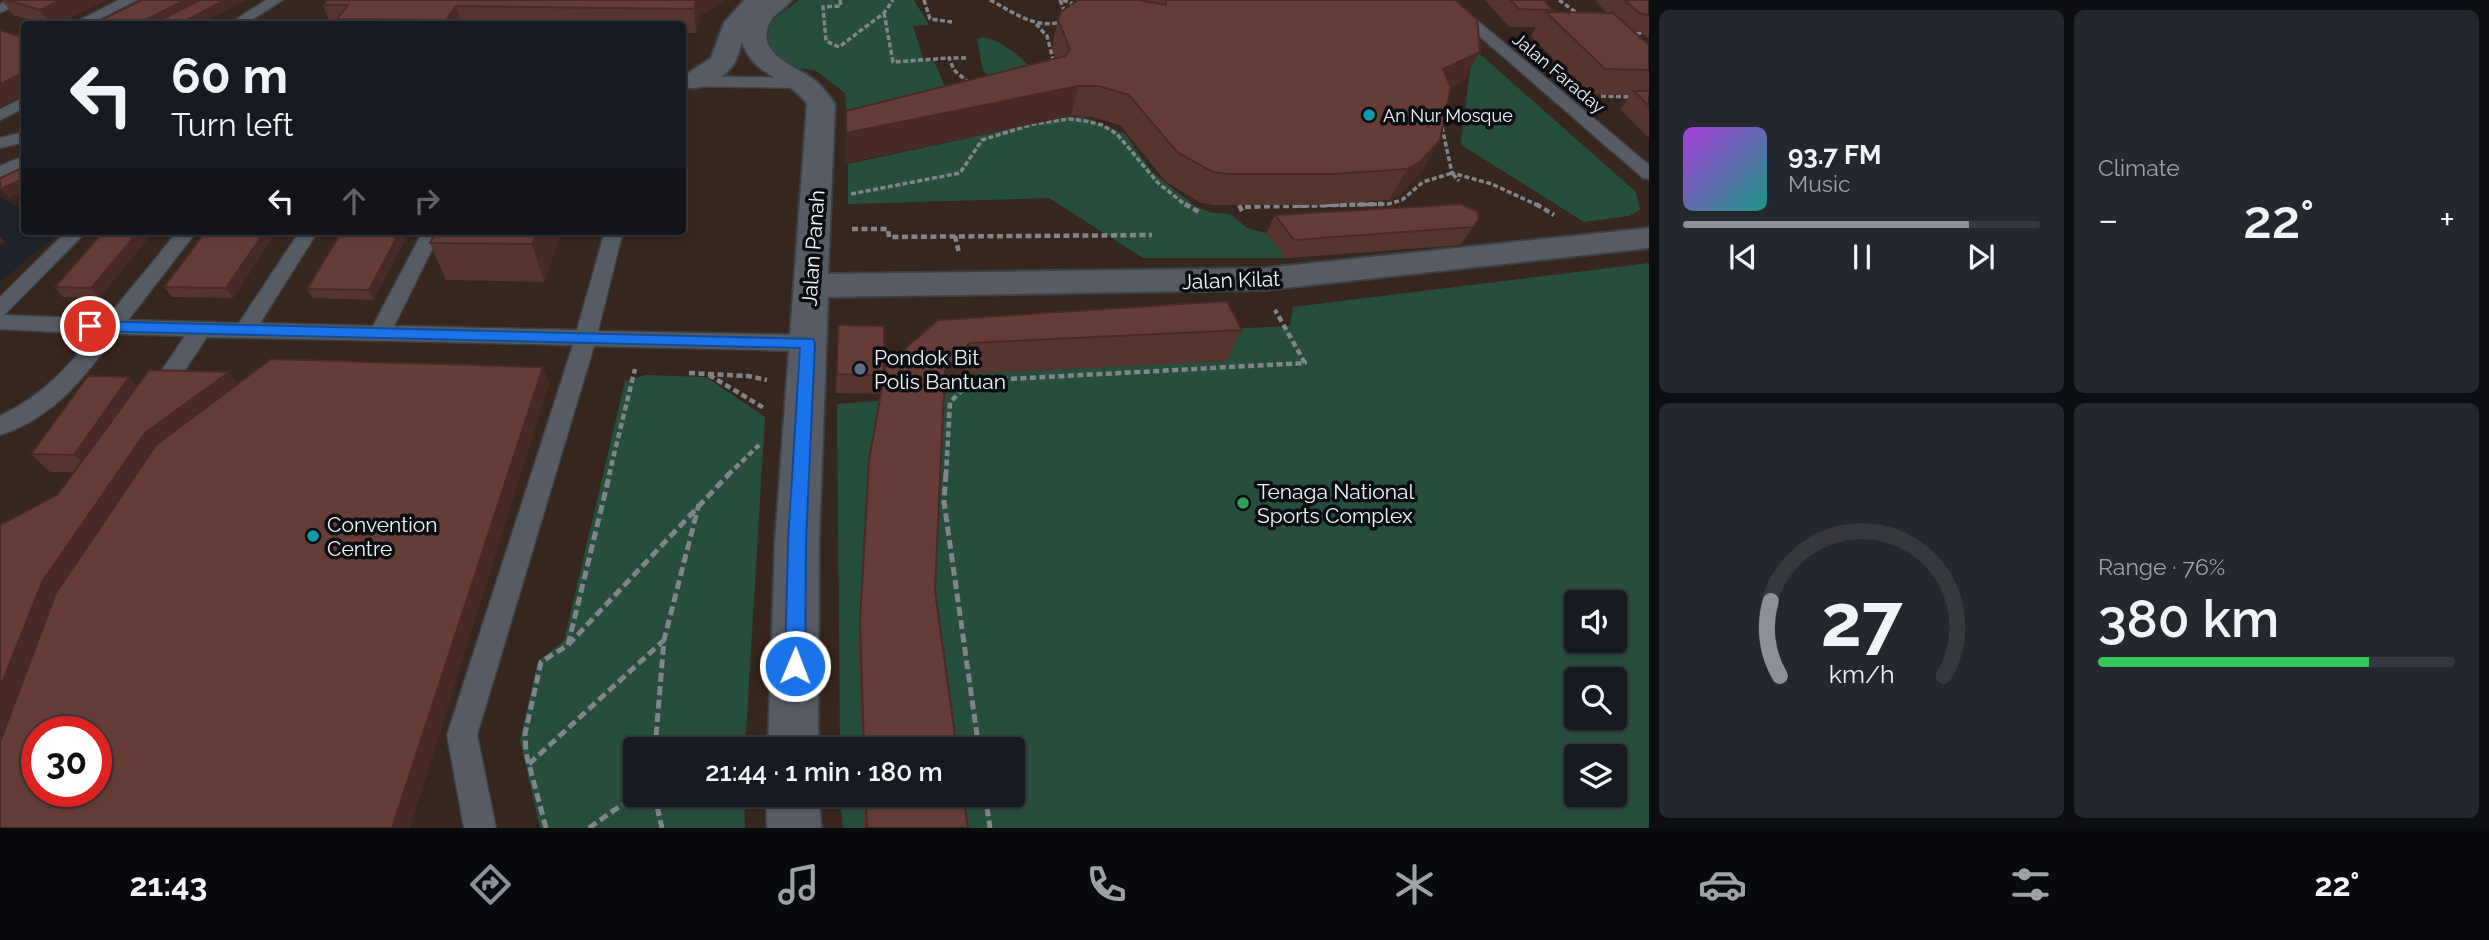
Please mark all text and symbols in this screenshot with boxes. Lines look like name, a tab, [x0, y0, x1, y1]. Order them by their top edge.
street label: Jalan Faraday	[1509, 28, 1610, 118]
text: 60 m	[171, 47, 288, 104]
icon: left	[56, 49, 147, 140]
place label: An Nur Mosque	[1383, 105, 1513, 126]
text: Turn left	[171, 106, 293, 143]
marker: An Nur Mosque	[1361, 107, 1377, 123]
text: 93.7 FM	[1788, 140, 1881, 170]
text: Climate	[2098, 154, 2180, 181]
text: Music	[1788, 170, 1851, 197]
icon: left	[262, 182, 300, 220]
icon: ahead	[335, 182, 373, 220]
icon: right	[408, 182, 446, 220]
street label: Jalan Panah	[796, 189, 830, 307]
text: 22°	[2243, 189, 2314, 250]
text: −	[2098, 197, 2118, 242]
text: +	[2439, 197, 2455, 242]
icon: previous	[1724, 238, 1762, 276]
icon: pause	[1843, 238, 1881, 276]
icon: next	[1962, 238, 2000, 276]
street label: Jalan Kilat	[1181, 266, 1281, 294]
pin	[60, 296, 120, 356]
icon: arrive	[71, 307, 109, 345]
place label: Pondok Bit Polis Bantuan	[874, 345, 1006, 394]
marker: Pondok Bit Polis Bantuan	[852, 361, 868, 377]
place label: Tenaga National Sports Complex	[1257, 479, 1415, 528]
marker: Tenaga National Sports Complex	[1235, 495, 1251, 511]
place label: Convention Centre	[327, 512, 438, 561]
marker: Convention Centre	[305, 528, 321, 544]
text: Range · 76%	[2098, 553, 2225, 580]
text: 27	[1821, 579, 1903, 664]
text: 380 km	[2098, 588, 2279, 649]
map controls	[1564, 590, 1627, 807]
button: sound	[1564, 590, 1627, 653]
position arrow	[758, 629, 832, 703]
text: km/h	[1829, 659, 1894, 689]
button: search	[1564, 667, 1627, 730]
speed limit sign: 30	[21, 716, 112, 807]
button: layers	[1564, 744, 1627, 807]
text: 21:44 · 1 min · 180 m	[705, 757, 943, 787]
icon: directions	[466, 860, 515, 909]
icon: music	[774, 860, 823, 909]
icon: phone	[1082, 860, 1131, 909]
icon: climate	[1390, 860, 1439, 909]
icon: car	[1698, 860, 1747, 909]
icon: filters	[2006, 860, 2055, 909]
text: 21:43	[130, 866, 207, 903]
text: 22°	[2314, 866, 2359, 903]

